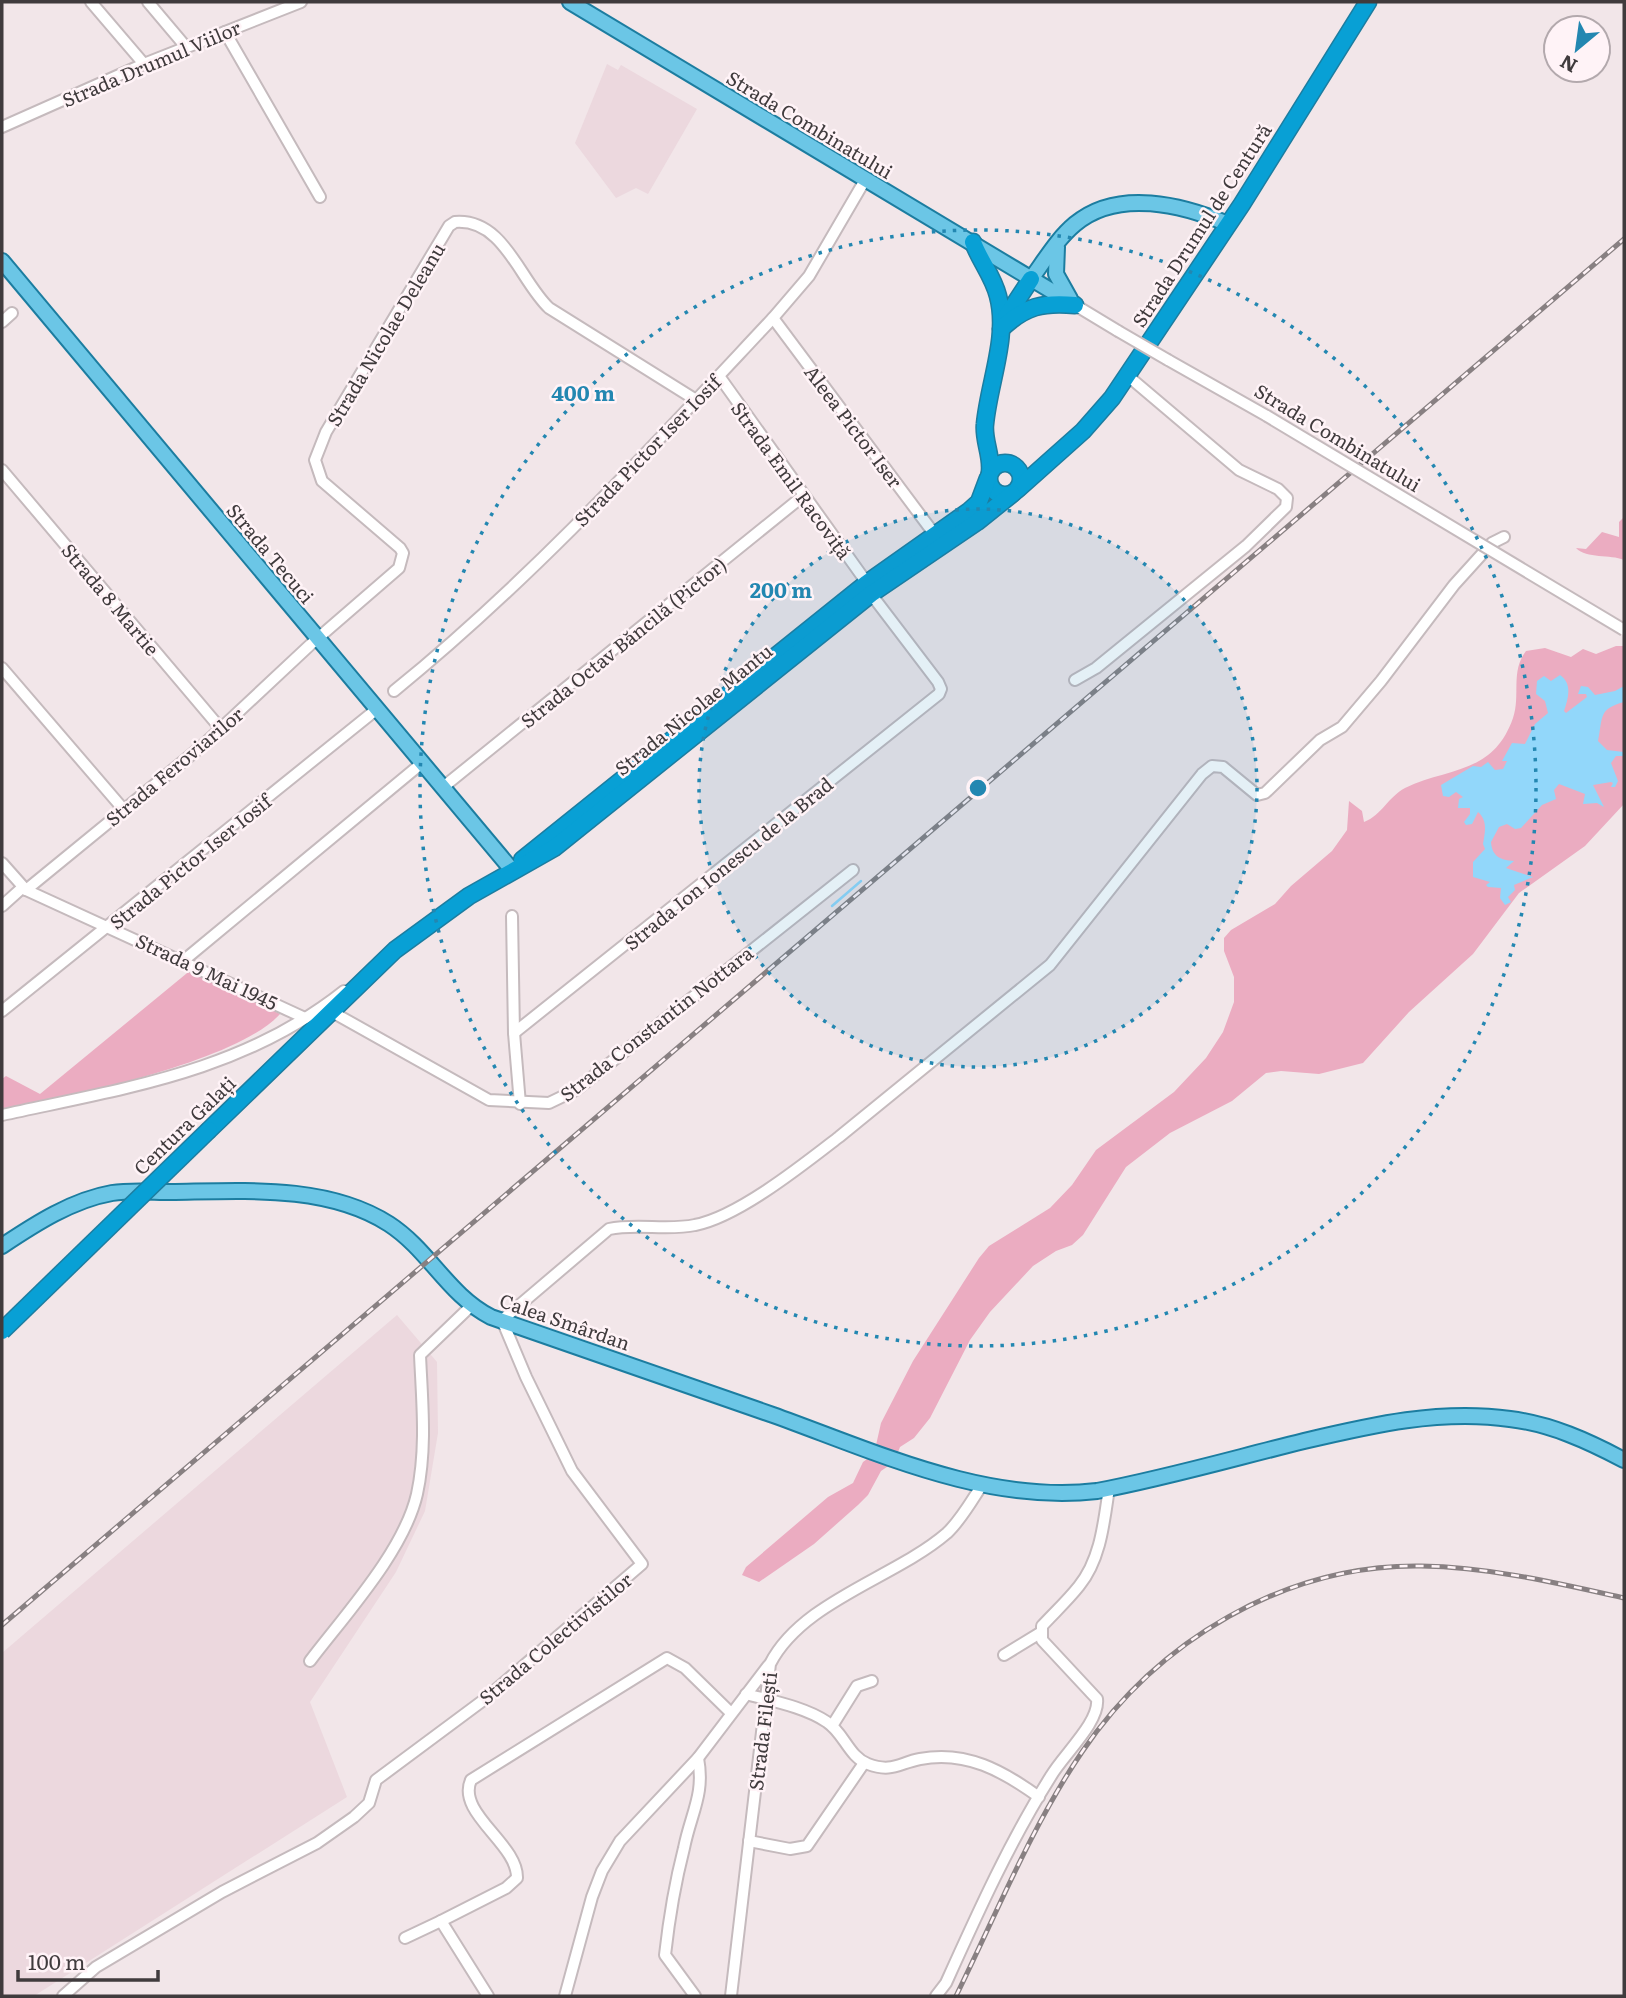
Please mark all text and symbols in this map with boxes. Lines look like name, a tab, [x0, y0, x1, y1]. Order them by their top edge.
street label: Strada Drumul Viilor	[57, 13, 245, 113]
north arrow	[1542, 14, 1612, 84]
text: N	[1554, 49, 1582, 81]
street label: Strada Combinatului	[722, 63, 898, 185]
street label: Strada Drumul de Centură	[1125, 117, 1278, 332]
street label: Strada Nicolae Deleanu	[319, 237, 451, 431]
street label: Aleea Pictor Iser	[798, 359, 910, 493]
street label: Strada Pictor Iser Iosif	[567, 367, 728, 532]
text: 400 m	[551, 376, 615, 407]
street label: Strada Combinatului	[1250, 376, 1426, 498]
street label: Strada Emil Racoviță	[725, 395, 859, 565]
street label: Strada Tecuci	[221, 497, 321, 609]
street label: Strada 8 Martie	[56, 537, 167, 661]
street label: Strada Octav Băncilă (Pictor)	[514, 550, 732, 734]
text: 200 m	[750, 573, 812, 604]
street label: Strada Nicolae Mantu	[608, 637, 778, 781]
street label: Strada Feroviarilor	[99, 700, 249, 832]
street label: Strada Ion Ionescu de la Brad	[618, 770, 839, 956]
centre of rings	[966, 776, 990, 800]
street label: Strada Pictor Iser Iosif	[103, 786, 278, 935]
street label: Strada 9 Mai 1945	[131, 926, 283, 1016]
street label: Strada Constantin Nottara	[553, 938, 759, 1107]
street label: Centura Galați	[127, 1069, 241, 1181]
street label: Calea Smârdan	[496, 1286, 634, 1356]
street label: Strada Colectivistilor	[472, 1565, 638, 1711]
street label: Strada Filești	[741, 1670, 783, 1792]
scale bar	[18, 1938, 158, 1982]
text: 100 m	[28, 1945, 85, 1976]

